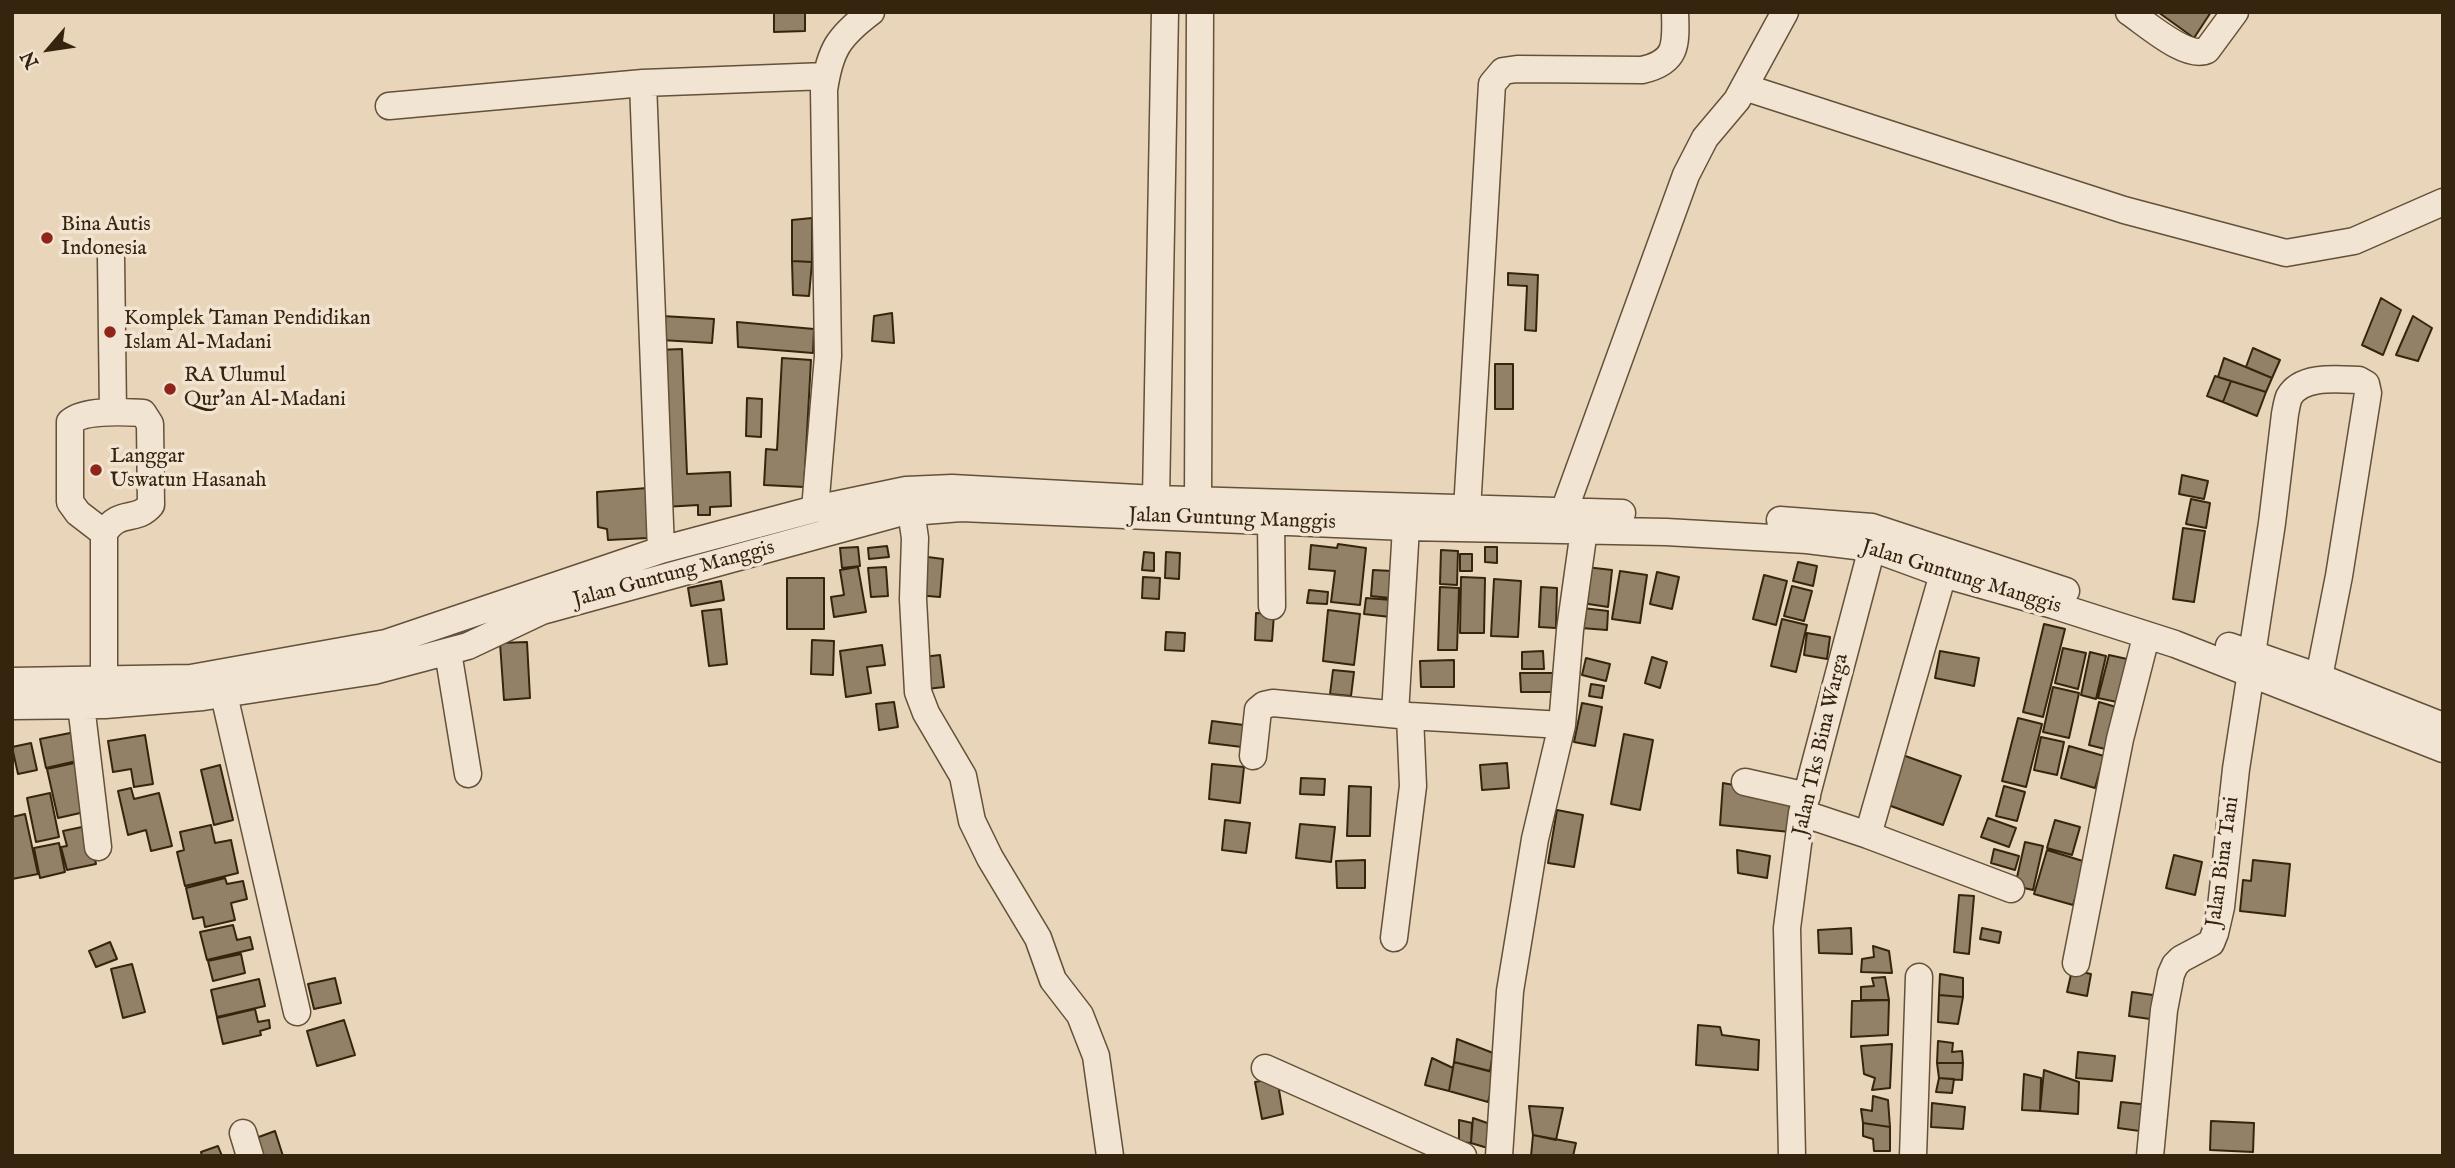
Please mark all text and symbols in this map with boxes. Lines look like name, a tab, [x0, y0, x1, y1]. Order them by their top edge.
north arrow	[14, 14, 84, 84]
text: N	[16, 46, 45, 72]
place label: Bina Autis Indonesia	[61, 213, 151, 263]
marker: Bina Autis Indonesia	[39, 230, 55, 246]
place label: Komplek Taman Pendidikan Islam Al-Madani	[124, 307, 371, 357]
marker: Komplek Taman Pendidikan Islam Al-Madani	[102, 324, 118, 340]
place label: RA Ulumul Qur'an Al-Madani	[184, 364, 346, 414]
marker: RA Ulumul Qur'an Al-Madani	[162, 381, 178, 397]
place label: Langgar Uswatun Hasanah	[110, 445, 266, 495]
marker: Langgar Uswatun Hasanah	[88, 462, 104, 478]
street label: Jalan Guntung Manggis	[1128, 504, 1336, 536]
street label: Jalan Guntung Manggis	[571, 536, 777, 614]
street label: Jalan Guntung Manggis	[1858, 536, 2064, 620]
street label: Jalan Tks Bina Warga	[1789, 651, 1855, 839]
street label: Jalan Bina Tani	[2202, 795, 2246, 929]

